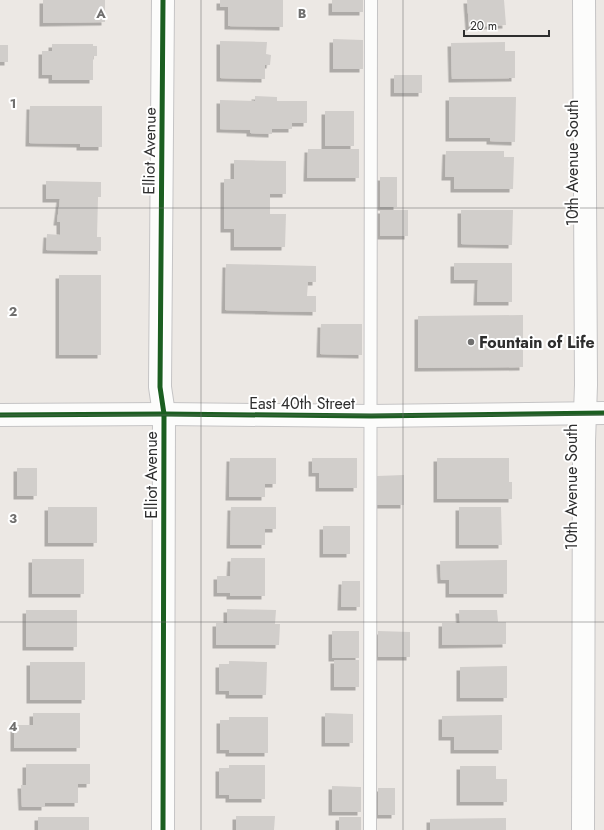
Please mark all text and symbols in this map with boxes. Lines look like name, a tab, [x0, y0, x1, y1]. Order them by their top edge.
text: A	[95, 4, 106, 23]
text: B	[298, 4, 307, 23]
scale bar	[464, 12, 549, 38]
text: 20 m	[470, 17, 497, 35]
text: 1	[10, 94, 16, 113]
street label: 10th Avenue South	[561, 100, 584, 226]
street label: Elliot Avenue	[137, 107, 162, 195]
text: 2	[9, 302, 17, 321]
place label: Fountain of Life	[479, 331, 595, 354]
marker: Fountain of Life	[466, 337, 476, 347]
street label: East 40th Street	[249, 392, 355, 415]
street label: 10th Avenue South	[560, 424, 583, 550]
street label: Elliot Avenue	[140, 431, 163, 519]
text: 3	[9, 509, 17, 528]
text: 4	[8, 717, 18, 736]

